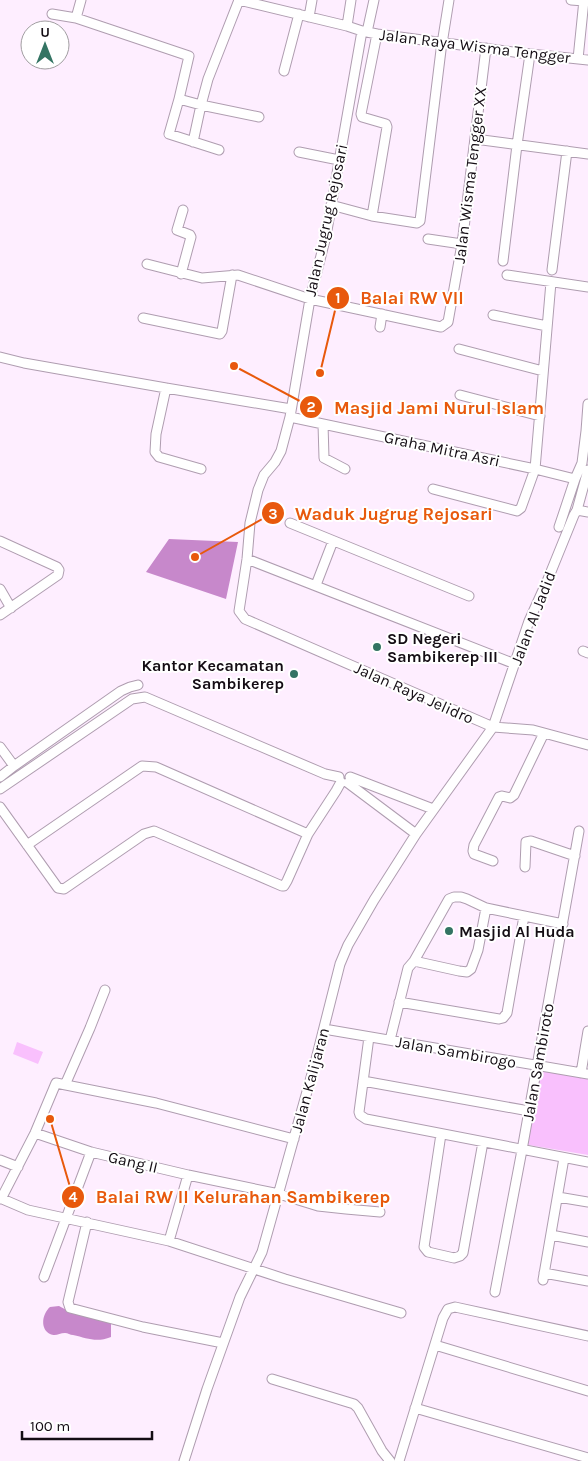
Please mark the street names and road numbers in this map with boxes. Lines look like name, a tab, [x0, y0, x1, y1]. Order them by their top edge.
street label: Jalan Raya Wisma Tengger	[378, 25, 572, 67]
street label: Jalan Wisma Tengger XX	[450, 85, 490, 265]
street label: Jalan Jugrug Rejosari	[301, 142, 351, 298]
street label: Graha Mitra Asri	[382, 427, 502, 471]
street label: Jalan Al Jadid	[506, 569, 560, 667]
street label: Jalan Raya Jelidro	[351, 658, 477, 728]
street label: Jalan Sambiroto	[518, 1002, 558, 1122]
street label: Jalan Kalijaran	[287, 1025, 333, 1135]
street label: Jalan Sambirogo	[394, 1032, 518, 1072]
street label: Gang II	[106, 1147, 160, 1177]

